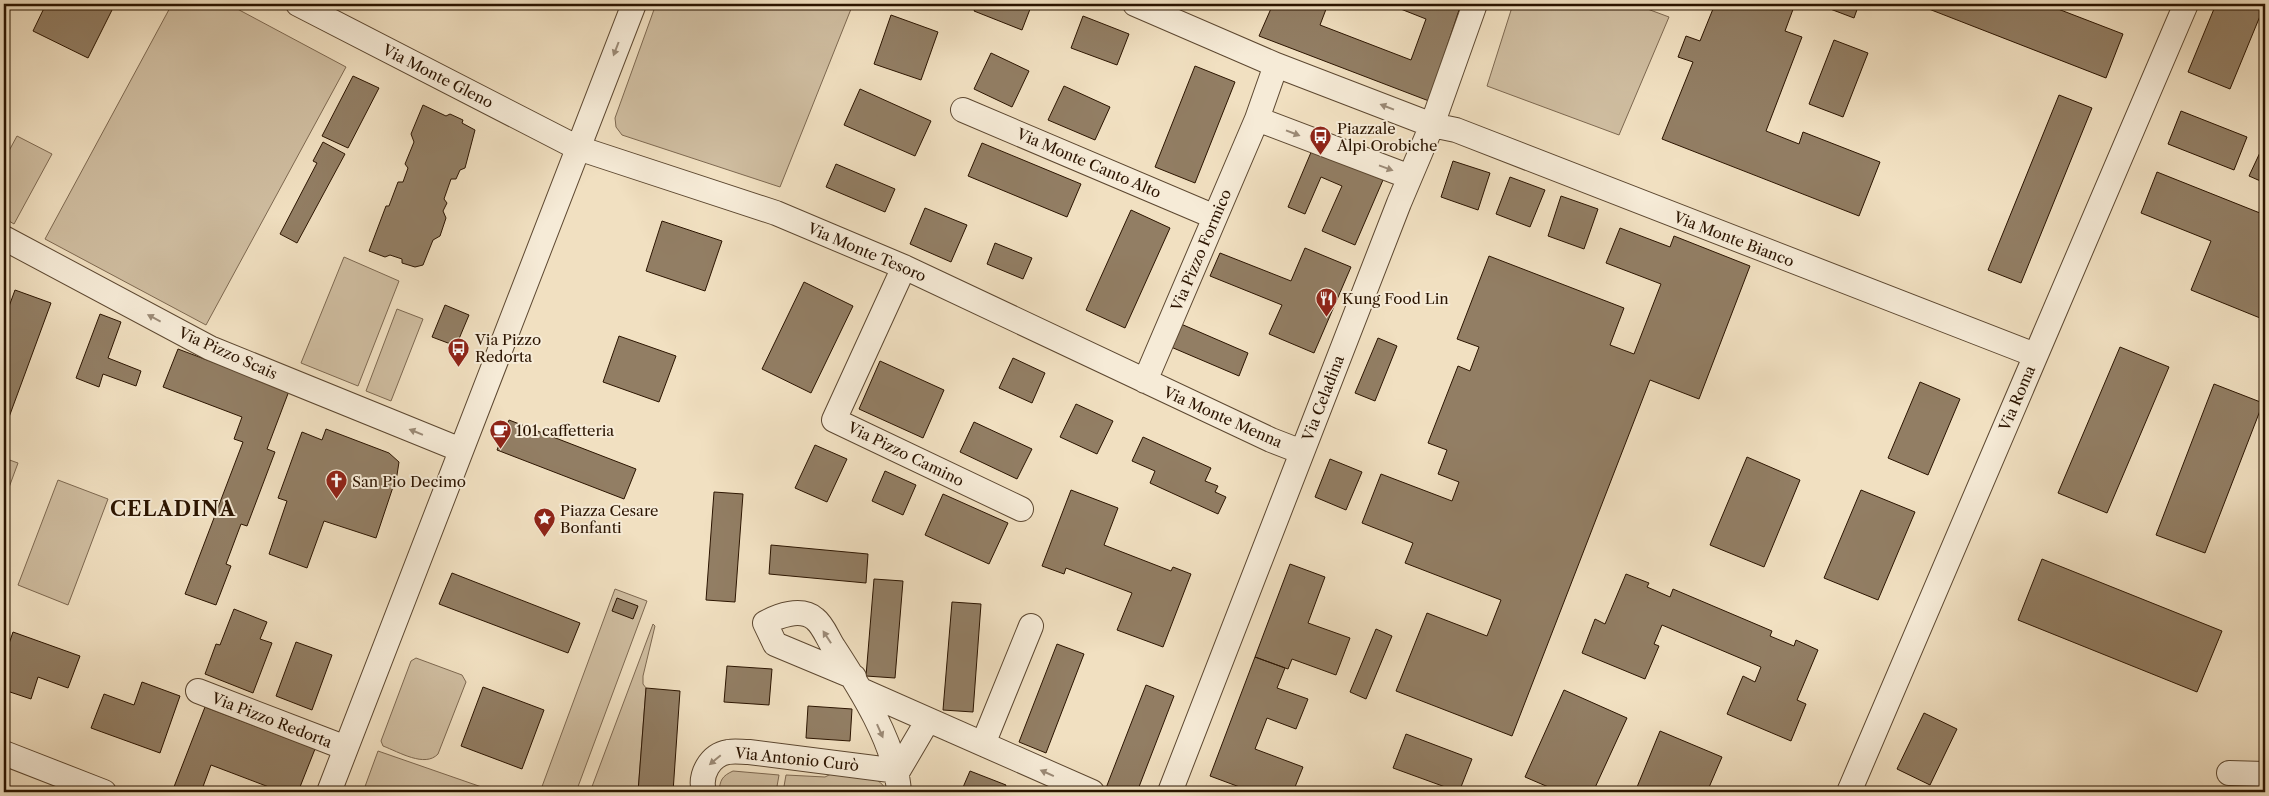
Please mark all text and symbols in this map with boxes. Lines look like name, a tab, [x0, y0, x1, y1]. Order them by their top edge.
street label: Via Monte Gleno	[379, 39, 497, 112]
one-way arrow	[612, 42, 620, 57]
one-way arrow	[1380, 103, 1394, 111]
place label: Piazzale Alpi Orobiche	[1336, 119, 1437, 155]
street label: Via Monte Canto Alto	[1013, 124, 1164, 202]
bus stop icon: Piazzale Alpi Orobiche	[1309, 125, 1333, 156]
one-way arrow	[1286, 129, 1301, 137]
one-way arrow	[1379, 164, 1394, 172]
street label: Via Pizzo Formico	[1166, 186, 1235, 315]
street label: Via Monte Bianco	[1670, 207, 1797, 271]
street label: Via Monte Tesoro	[804, 218, 929, 286]
restaurant icon: Kung Food Lin	[1314, 286, 1338, 317]
place label: Kung Food Lin	[1342, 289, 1449, 308]
one-way arrow	[147, 314, 162, 322]
street label: Via Pizzo Scais	[175, 322, 280, 383]
place label: Via Pizzo Redorta	[474, 330, 541, 366]
bus stop icon: Via Pizzo Redorta	[447, 336, 471, 367]
street label: Via Celadina	[1298, 352, 1348, 445]
street label: Via Roma	[1994, 362, 2039, 434]
street label: Via Monte Menna	[1160, 382, 1285, 452]
street label: Via Pizzo Camino	[844, 417, 967, 490]
cafe icon: 101 caffetteria	[488, 418, 512, 449]
place label: 101 caffetteria	[516, 421, 614, 440]
one-way arrow	[409, 427, 423, 435]
church icon: San Pio Decimo	[324, 469, 348, 500]
place label: San Pio Decimo	[352, 472, 466, 491]
district label: CELADINA	[110, 497, 236, 521]
place label: Piazza Cesare Bonfanti	[560, 501, 659, 537]
place icon: Piazza Cesare Bonfanti	[532, 507, 556, 538]
one-way arrow	[822, 630, 832, 644]
street label: Via Pizzo Redorta	[208, 688, 335, 752]
one-way arrow	[877, 724, 885, 738]
street label: Via Antonio Curò	[733, 743, 860, 775]
one-way arrow	[708, 755, 721, 766]
one-way arrow	[1040, 768, 1054, 776]

